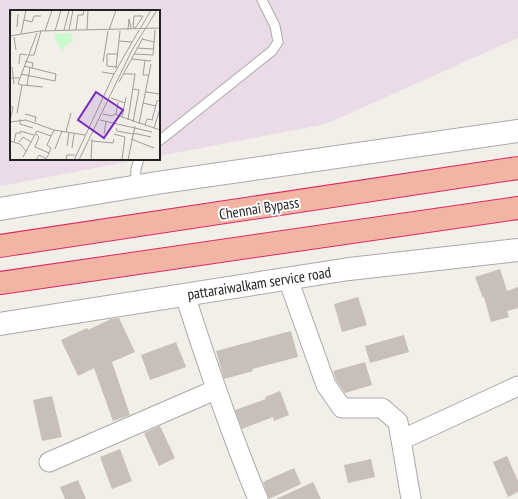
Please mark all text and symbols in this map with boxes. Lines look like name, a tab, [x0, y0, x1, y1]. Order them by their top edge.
inset map	[10, 10, 160, 160]
street label: Chennai Bypass	[218, 192, 300, 224]
street label: pattaraiwalkam service road	[186, 262, 332, 304]

